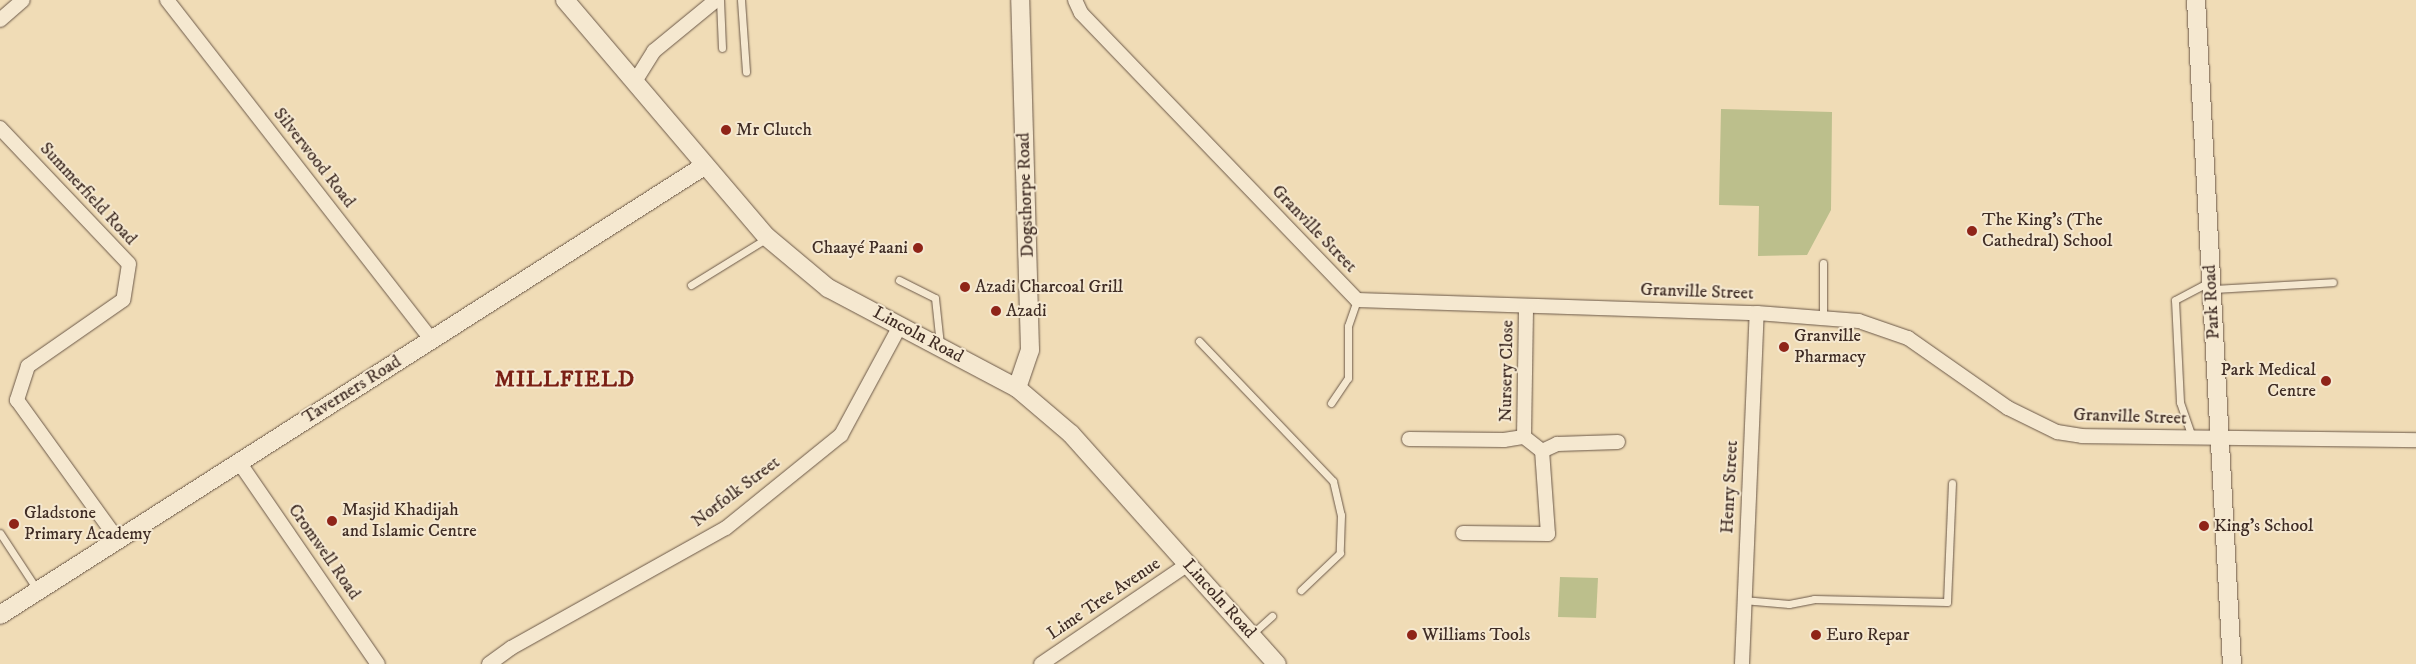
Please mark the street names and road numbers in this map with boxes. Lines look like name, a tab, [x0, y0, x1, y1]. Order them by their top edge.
street label: Silverwood Road	[268, 104, 360, 212]
street label: Dogsthorpe Road	[1013, 132, 1039, 258]
street label: Summerfield Road	[35, 138, 141, 250]
street label: Granville Street	[1267, 181, 1361, 277]
street label: Park Road	[2199, 264, 2225, 340]
street label: Granville Street	[1640, 279, 1754, 305]
street label: Lincoln Road	[869, 302, 967, 368]
street label: Nursery Close	[1495, 320, 1519, 422]
street label: Taverners Road	[299, 351, 405, 429]
street label: Granville Street	[2073, 404, 2187, 430]
street label: Henry Street	[1717, 440, 1743, 534]
street label: Norfolk Street	[688, 452, 784, 532]
street label: Cromwell Road	[283, 500, 365, 604]
street label: Lime Tree Avenue	[1043, 553, 1165, 645]
street label: Lincoln Road	[1178, 555, 1260, 643]

